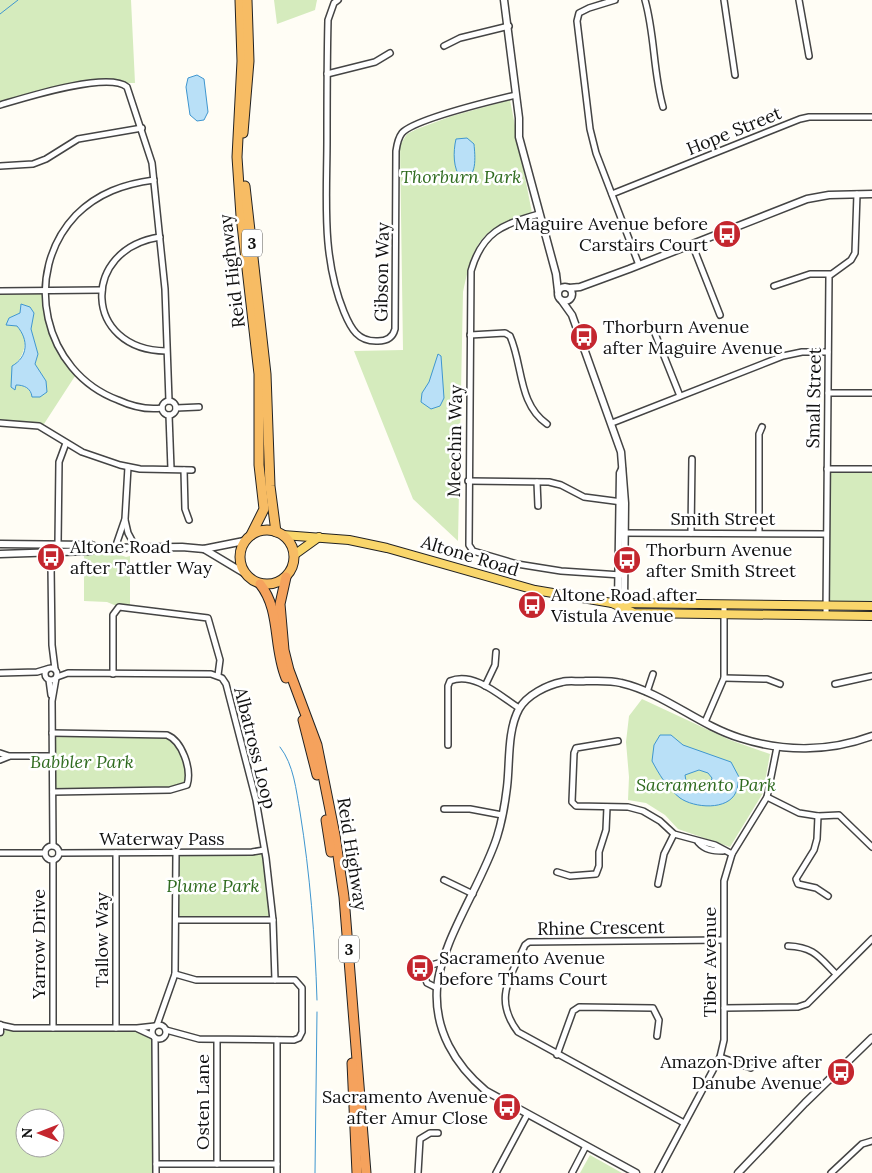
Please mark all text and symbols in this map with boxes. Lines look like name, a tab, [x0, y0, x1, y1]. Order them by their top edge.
street label: Hope Street	[683, 101, 785, 160]
park label: Thorburn Park	[401, 165, 521, 188]
street label: Reid Highway	[213, 212, 250, 329]
place label: Maguire Avenue before Carstairs Court	[514, 212, 708, 256]
bus stop icon: Maguire Avenue before Carstairs Court	[712, 219, 742, 249]
street label: Gibson Way	[369, 222, 394, 322]
road number: 3	[242, 230, 262, 256]
place label: Thorburn Avenue after Maguire Avenue	[603, 315, 783, 359]
bus stop icon: Thorburn Avenue after Maguire Avenue	[569, 322, 599, 352]
street label: Small Street	[801, 347, 826, 449]
street label: Meechin Way	[442, 384, 467, 498]
street label: Smith Street	[670, 507, 776, 530]
street label: Altone Road	[418, 529, 522, 581]
place label: Altone Road after Tattler Way	[69, 535, 213, 579]
place label: Thorburn Avenue after Smith Street	[646, 538, 796, 582]
bus stop icon: Altone Road after Tattler Way	[36, 542, 66, 572]
bus stop icon: Thorburn Avenue after Smith Street	[612, 545, 642, 575]
place label: Altone Road after Vistula Avenue	[550, 583, 697, 627]
bus stop icon: Altone Road after Vistula Avenue	[517, 590, 547, 620]
street label: Albatross Loop	[229, 684, 282, 811]
park label: Babbler Park	[30, 750, 134, 773]
park label: Sacramento Park	[636, 773, 776, 796]
street label: Reid Highway	[332, 796, 373, 913]
street label: Waterway Pass	[99, 827, 225, 850]
park label: Plume Park	[166, 874, 260, 897]
street label: Yarrow Drive	[27, 889, 50, 1000]
street label: Tallow Way	[90, 892, 113, 988]
street label: Tiber Avenue	[698, 907, 721, 1017]
street label: Rhine Crescent	[537, 915, 665, 940]
road number: 3	[339, 936, 359, 962]
place label: Sacramento Avenue before Thams Court	[439, 946, 607, 990]
bus stop icon: Sacramento Avenue before Thams Court	[405, 953, 435, 983]
place label: Amazon Drive after Danube Avenue	[659, 1050, 822, 1094]
street label: Osten Lane	[191, 1054, 214, 1150]
bus stop icon: Amazon Drive after Danube Avenue	[826, 1057, 856, 1087]
place label: Sacramento Avenue after Amur Close	[322, 1085, 488, 1129]
bus stop icon: Sacramento Avenue after Amur Close	[492, 1092, 522, 1122]
north arrow	[15, 1108, 65, 1158]
text: N	[18, 1127, 36, 1138]

